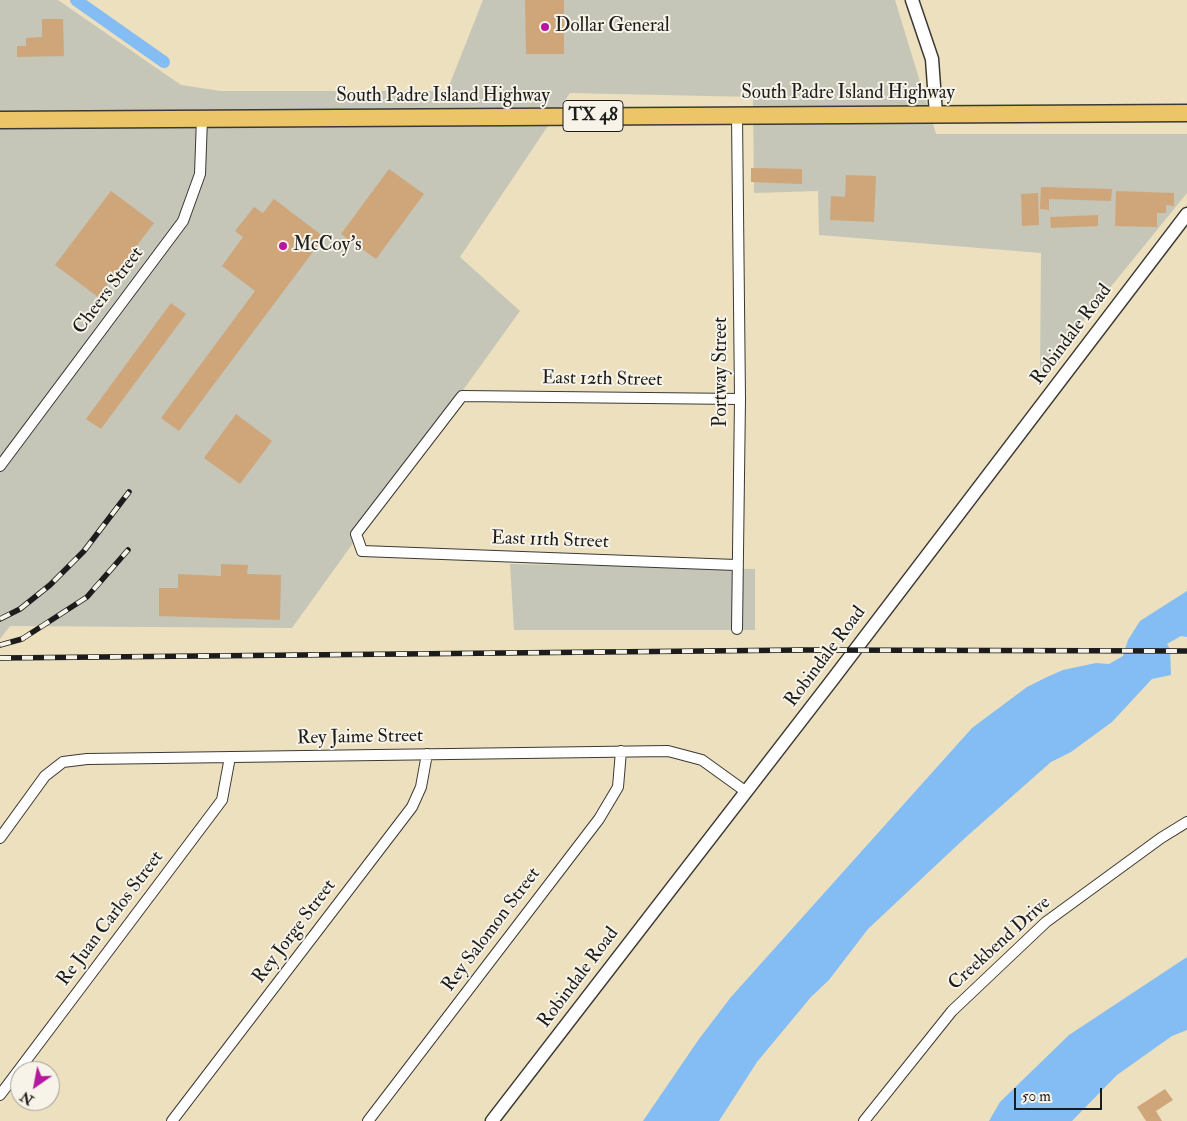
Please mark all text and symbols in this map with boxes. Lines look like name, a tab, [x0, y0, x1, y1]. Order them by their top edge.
place label: Dollar General	[555, 16, 670, 38]
marker: Dollar General	[539, 21, 551, 33]
street label: South Padre Island Highway	[741, 83, 955, 105]
street label: South Padre Island Highway	[336, 86, 550, 108]
road number: TX 48	[563, 100, 623, 132]
place label: McCoy's	[293, 235, 362, 257]
marker: McCoy's	[277, 240, 289, 252]
street label: Cheers Street	[69, 243, 149, 339]
street label: Robindale Road	[1027, 280, 1117, 390]
street label: Portway Street	[711, 317, 733, 427]
street label: East 12th Street	[542, 368, 662, 392]
street label: East 11th Street	[491, 528, 609, 554]
street label: Robindale Road	[781, 602, 871, 712]
street label: Rey Jaime Street	[297, 725, 423, 751]
street label: Re Juan Carlos Street	[53, 847, 169, 991]
street label: Rey Salomon Street	[438, 863, 546, 997]
street label: Rey Jorge Street	[248, 875, 342, 989]
street label: Creekbend Drive	[944, 892, 1056, 996]
street label: Robindale Road	[534, 923, 624, 1033]
north arrow	[10, 1061, 60, 1111]
scale bar	[1017, 1078, 1104, 1110]
text: 50 m	[1022, 1087, 1051, 1106]
text: N	[17, 1088, 37, 1109]

